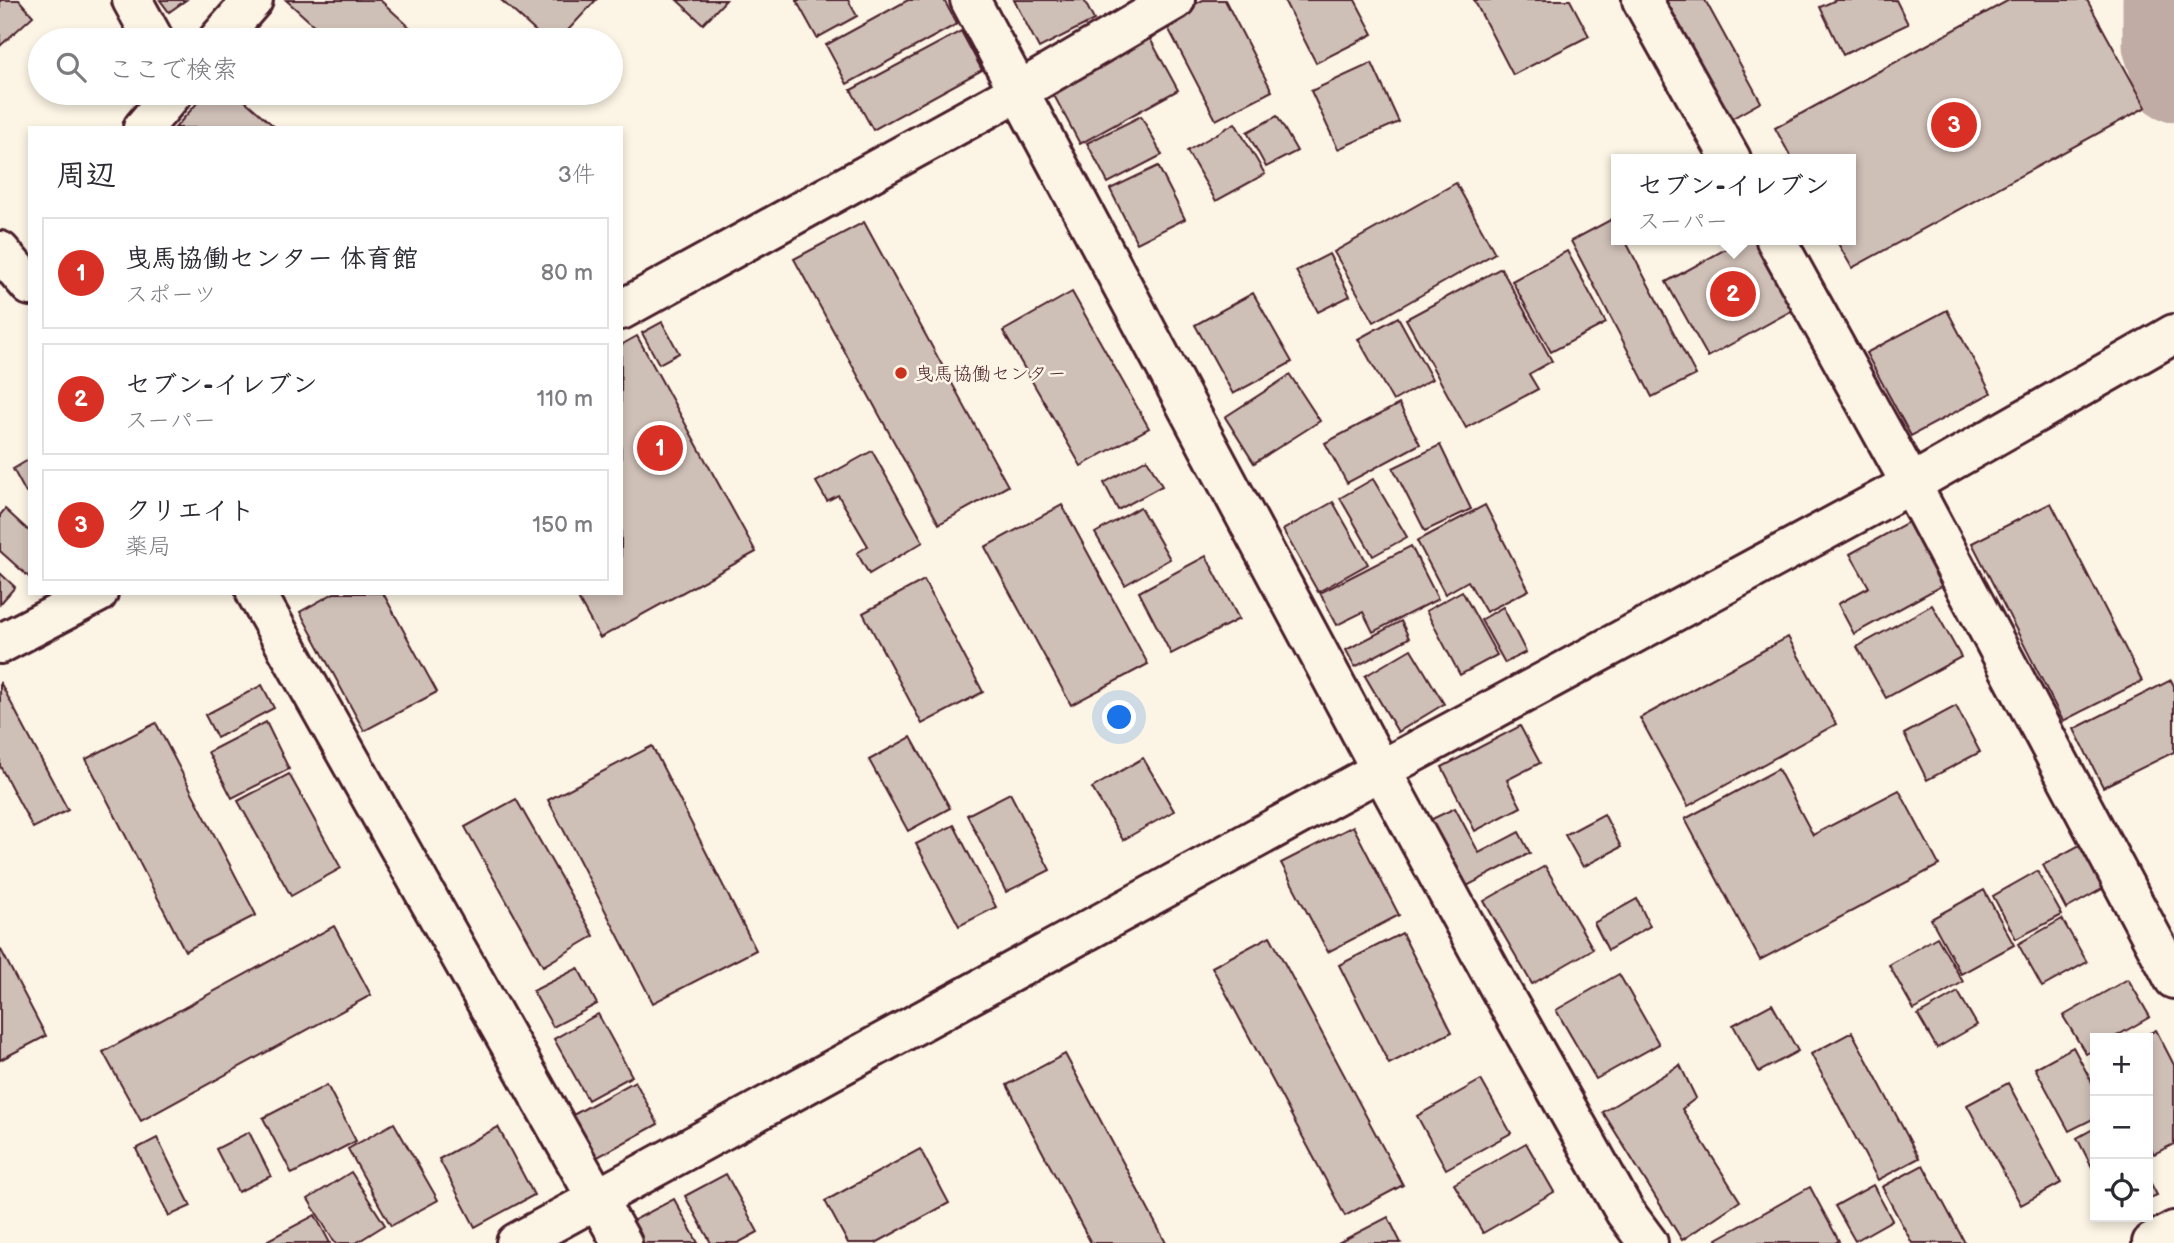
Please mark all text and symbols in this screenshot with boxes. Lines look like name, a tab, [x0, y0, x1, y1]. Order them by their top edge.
search box	[28, 28, 623, 105]
icon: search	[52, 48, 90, 86]
text: ここで検索	[108, 55, 238, 86]
pin: 3	[1931, 99, 1977, 151]
popup	[1611, 154, 1856, 245]
text: 周辺	[56, 158, 116, 194]
text: 3件	[558, 161, 595, 189]
text: セブン-イレブン	[1637, 171, 1830, 202]
text: スーパー	[1637, 208, 1728, 236]
text: 曳馬協働センター 体育館	[125, 244, 418, 275]
text: 1	[76, 259, 86, 287]
text: 80 m	[541, 259, 593, 287]
pin: 2	[1710, 268, 1756, 320]
text: スポーツ	[125, 281, 217, 309]
place label: 曳馬協働センター	[915, 363, 1066, 386]
marker: 曳馬協働センター	[893, 365, 909, 381]
text: セブン-イレブン	[125, 370, 318, 401]
text: 2	[74, 385, 88, 413]
text: 110 m	[536, 385, 593, 413]
text: スーパー	[125, 407, 216, 435]
pin: 1	[637, 422, 683, 474]
text: クリエイト	[125, 496, 255, 527]
text: 3	[74, 511, 88, 539]
text: 150 m	[532, 511, 593, 539]
text: 薬局	[125, 533, 171, 561]
your location	[1102, 700, 1136, 734]
map controls	[2090, 1033, 2153, 1222]
button: +	[2090, 1033, 2153, 1096]
button: −	[2090, 1096, 2153, 1159]
button: locate	[2090, 1159, 2153, 1222]

